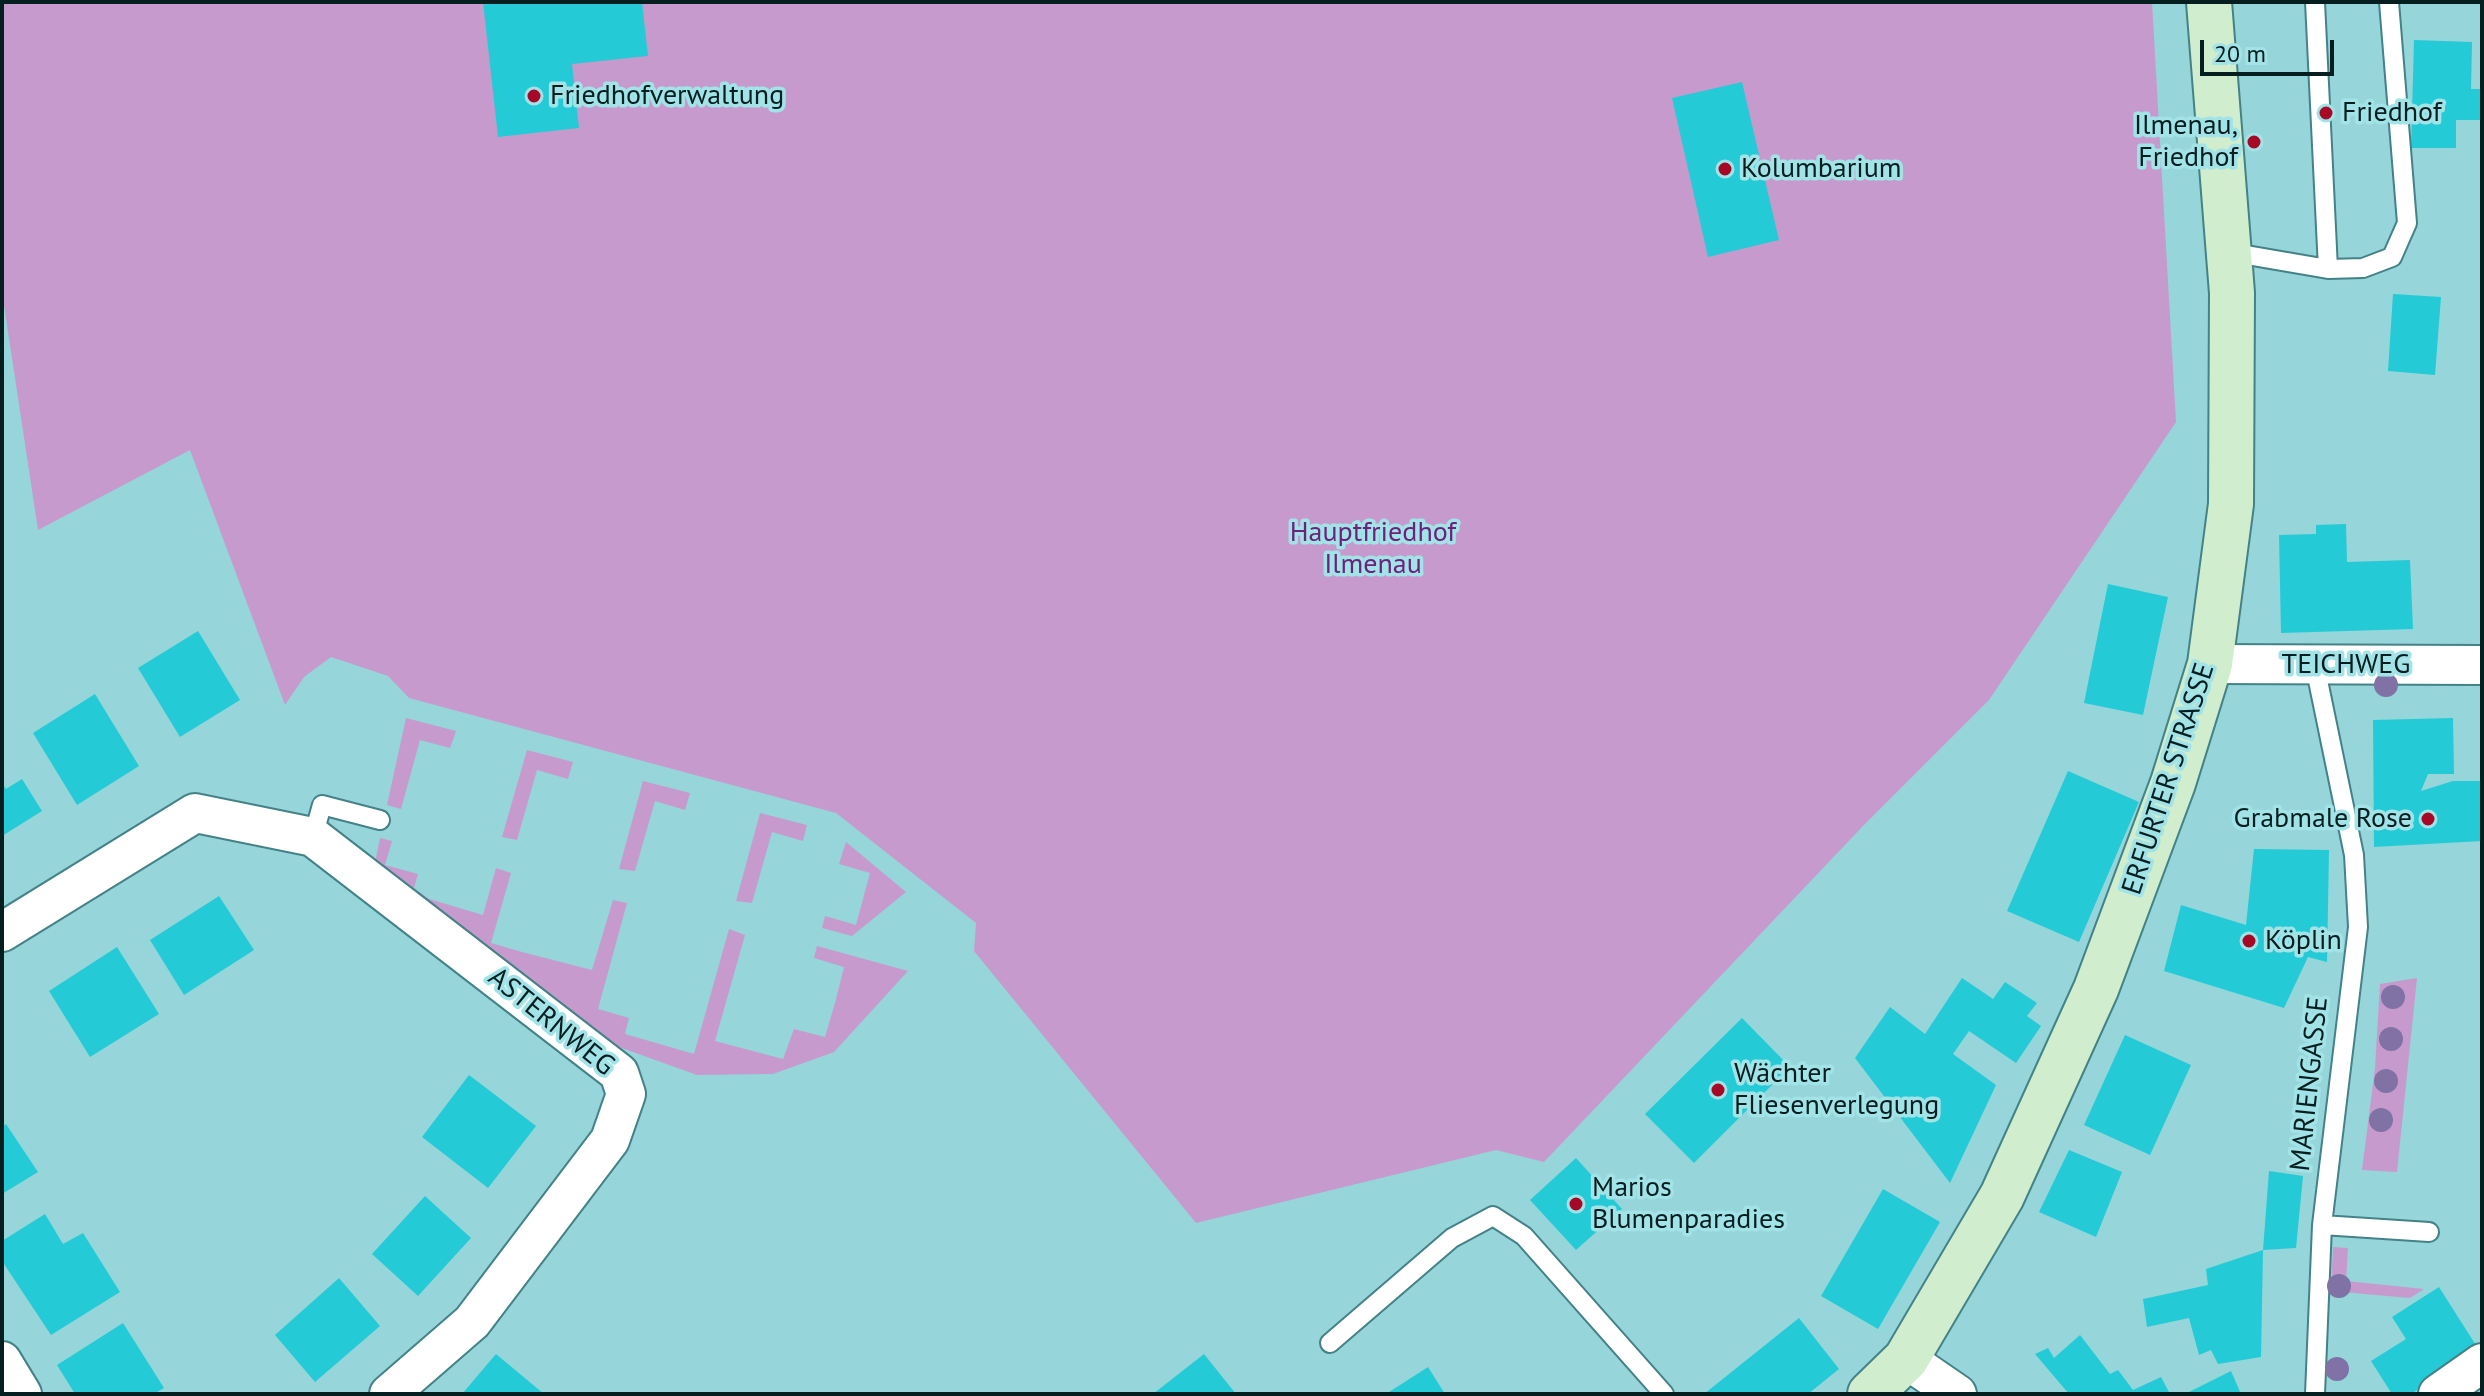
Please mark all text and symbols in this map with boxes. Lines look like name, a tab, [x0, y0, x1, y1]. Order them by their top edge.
scale bar	[2204, 24, 2338, 74]
text: 20 m	[2214, 38, 2266, 69]
place label: Friedhofverwaltung	[550, 79, 784, 113]
marker: Friedhofverwaltung	[525, 87, 543, 105]
place label: Friedhof	[2342, 96, 2442, 130]
marker: Friedhof	[2317, 104, 2335, 122]
place label: Ilmenau, Friedhof	[2134, 109, 2238, 175]
marker: Ilmenau, Friedhof	[2245, 133, 2263, 151]
place label: Kolumbarium	[1741, 152, 1902, 186]
marker: Kolumbarium	[1716, 160, 1734, 178]
park label: Hauptfriedhof Ilmenau	[1290, 516, 1456, 582]
street label: TEICHWEG	[2282, 648, 2410, 682]
street label: ERFURTER STRASSE	[2116, 659, 2222, 899]
place label: Grabmale Rose	[2234, 802, 2412, 836]
marker: Grabmale Rose	[2419, 810, 2437, 828]
place label: Köplin	[2265, 924, 2342, 958]
marker: Köplin	[2240, 932, 2258, 950]
street label: ASTERNWEG	[481, 961, 621, 1083]
street label: MARIENGASSE	[2284, 995, 2336, 1173]
place label: Wächter Fliesenverlegung	[1734, 1057, 1939, 1123]
marker: Wächter Fliesenverlegung	[1709, 1081, 1727, 1099]
place label: Marios Blumenparadies	[1592, 1171, 1785, 1237]
marker: Marios Blumenparadies	[1567, 1195, 1585, 1213]

